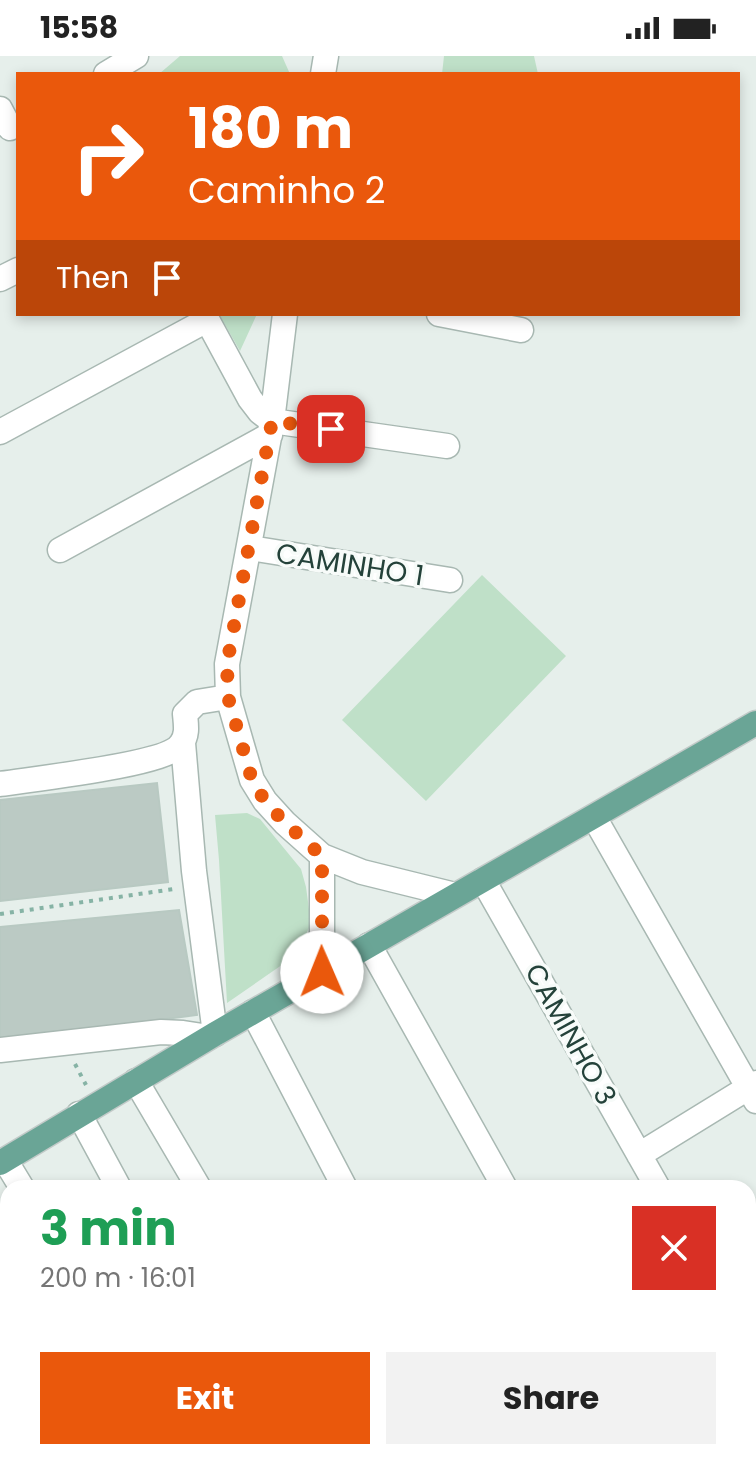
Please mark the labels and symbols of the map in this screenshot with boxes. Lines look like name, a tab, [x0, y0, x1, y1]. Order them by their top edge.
pin	[297, 395, 365, 463]
street label: CAMINHO 1	[273, 534, 427, 595]
position arrow	[280, 930, 364, 1014]
street label: CAMINHO 3	[516, 956, 626, 1112]

